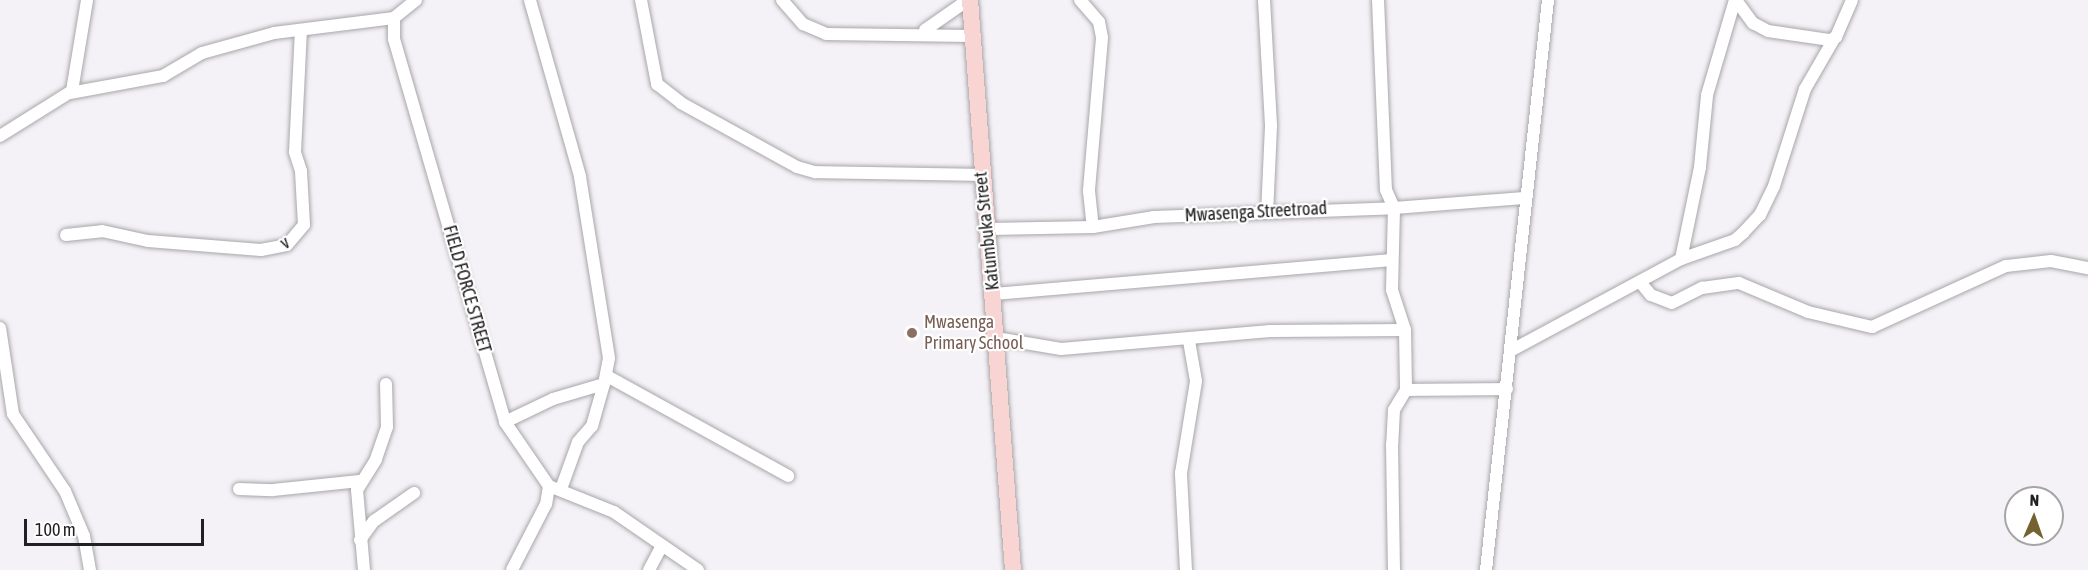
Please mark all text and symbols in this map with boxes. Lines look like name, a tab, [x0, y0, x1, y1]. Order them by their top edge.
street label: Katumbuka Street	[970, 171, 1004, 291]
street label: Mwasenga Streetroad	[1184, 197, 1328, 227]
street label: FIELD FORCE STREET	[438, 223, 496, 355]
street label: v	[276, 232, 294, 254]
place label: Mwasenga Primary School	[924, 312, 1023, 354]
marker: Mwasenga Primary School	[905, 326, 919, 340]
north arrow	[2004, 486, 2064, 546]
text: N	[2030, 491, 2040, 509]
scale bar	[27, 507, 207, 545]
text: 100 m	[35, 519, 76, 540]

